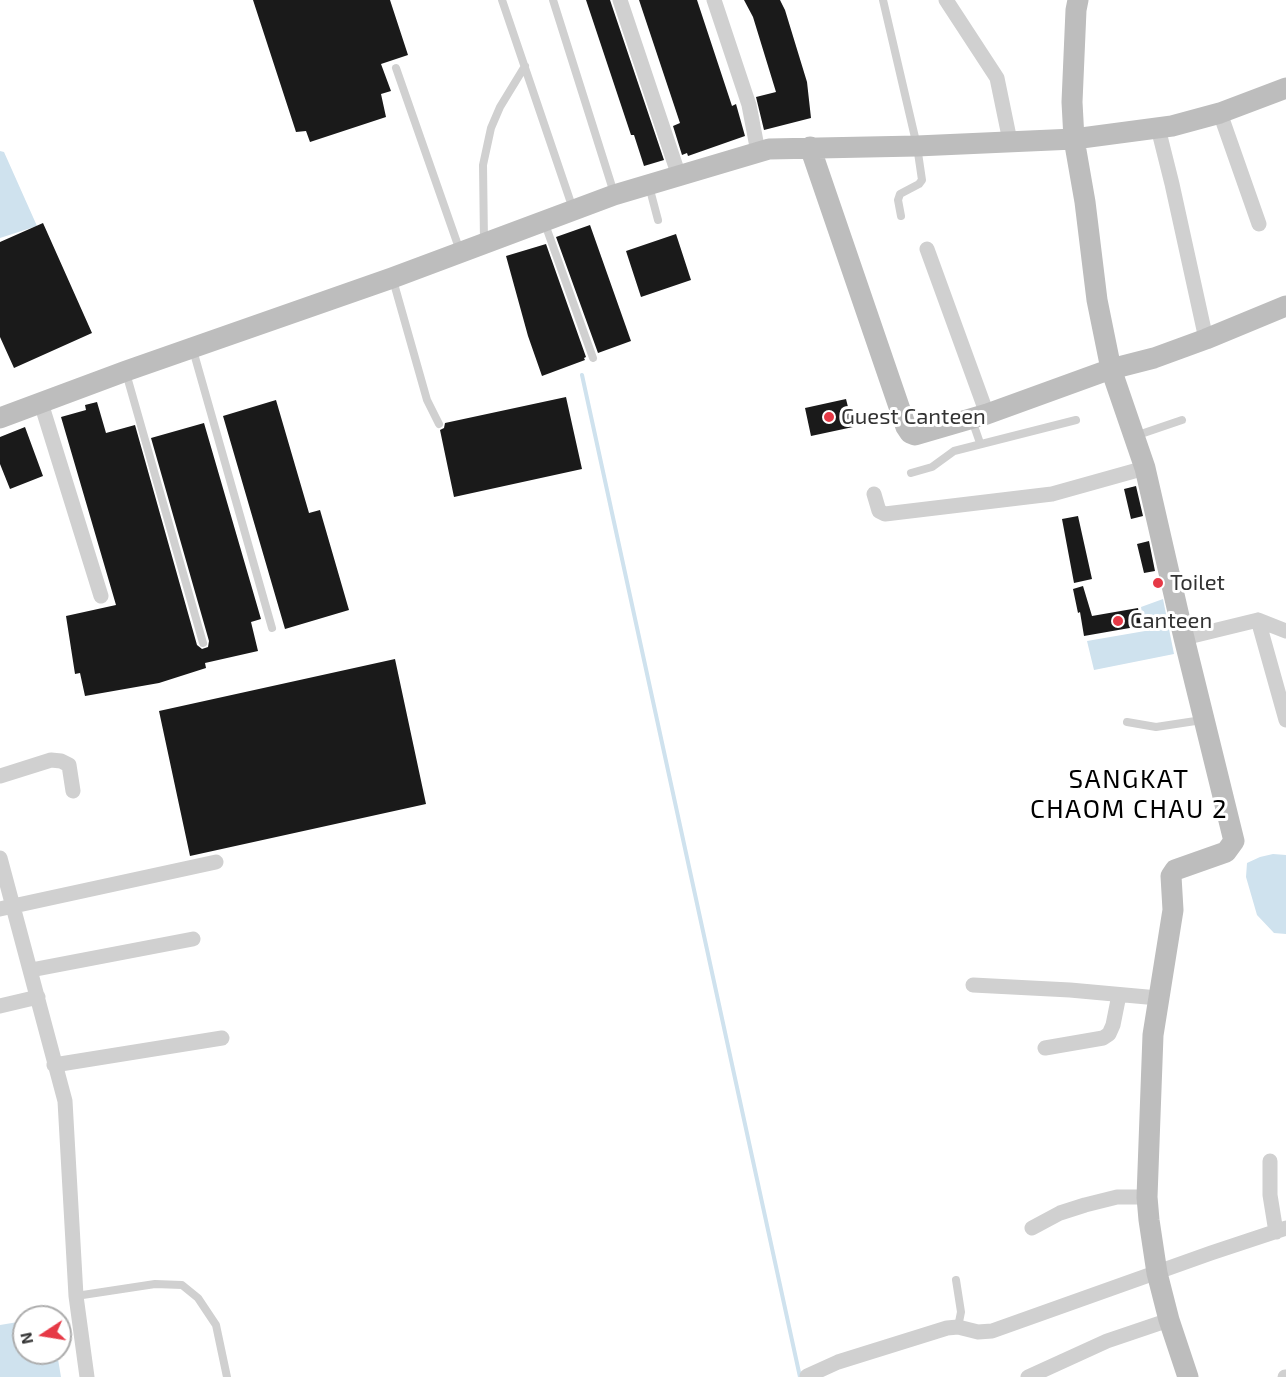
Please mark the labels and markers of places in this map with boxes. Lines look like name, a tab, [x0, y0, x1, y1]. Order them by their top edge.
place label: Guest Canteen	[841, 404, 986, 430]
marker: Guest Canteen	[822, 410, 836, 424]
place label: Toilet	[1170, 570, 1225, 596]
marker: Toilet	[1151, 576, 1165, 590]
place label: Canteen	[1130, 608, 1212, 634]
marker: Canteen	[1111, 614, 1125, 628]

